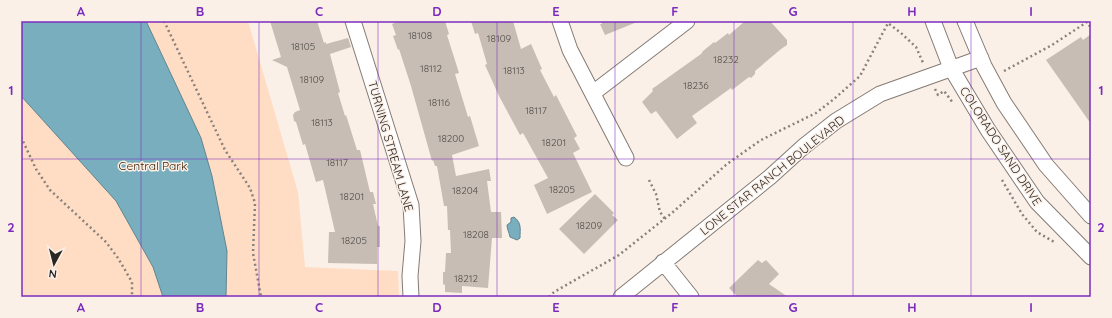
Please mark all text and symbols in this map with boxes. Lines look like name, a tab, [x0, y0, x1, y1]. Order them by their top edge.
text: A	[77, 3, 86, 19]
text: B	[196, 3, 204, 19]
text: C	[315, 3, 323, 19]
text: D	[432, 3, 442, 19]
text: E	[552, 3, 560, 19]
text: F	[671, 3, 679, 19]
text: G	[788, 3, 798, 19]
text: H	[907, 3, 917, 19]
text: I	[1029, 3, 1033, 19]
house number: 18108	[408, 29, 432, 42]
house number: 18109	[487, 32, 512, 45]
house number: 18105	[291, 40, 315, 53]
house number: 18232	[713, 53, 739, 66]
house number: 18112	[420, 62, 442, 75]
house number: 18113	[503, 64, 525, 77]
house number: 18109	[300, 73, 325, 86]
street label: TURNING STREAM LANE	[365, 79, 417, 213]
house number: 18236	[683, 79, 709, 92]
text: 1	[8, 82, 14, 98]
text: 1	[1098, 82, 1104, 98]
street label: COLORADO SAND DRIVE	[957, 84, 1045, 209]
house number: 18116	[428, 96, 451, 109]
house number: 18117	[525, 104, 547, 117]
street label: LONE STAR RANCH BOULEVARD	[697, 112, 848, 238]
house number: 18113	[311, 116, 333, 129]
house number: 18200	[438, 132, 464, 145]
house number: 18201	[542, 136, 566, 149]
house number: 18117	[326, 156, 348, 169]
park label: Central Park	[119, 158, 187, 173]
house number: 18205	[549, 183, 575, 196]
house number: 18204	[452, 184, 478, 197]
house number: 18201	[340, 190, 364, 203]
text: 2	[7, 219, 15, 235]
house number: 18209	[576, 219, 603, 232]
text: 2	[1097, 219, 1105, 235]
house number: 18208	[463, 228, 489, 241]
house number: 18205	[341, 234, 367, 247]
north arrow	[34, 244, 74, 284]
text: N	[48, 266, 58, 281]
house number: 18212	[454, 272, 478, 285]
text: A	[77, 299, 86, 315]
text: B	[196, 299, 204, 315]
text: C	[315, 299, 323, 315]
text: D	[432, 299, 442, 315]
text: E	[552, 299, 560, 315]
text: F	[671, 299, 679, 315]
text: G	[788, 299, 798, 315]
text: H	[907, 299, 917, 315]
text: I	[1029, 299, 1033, 315]

